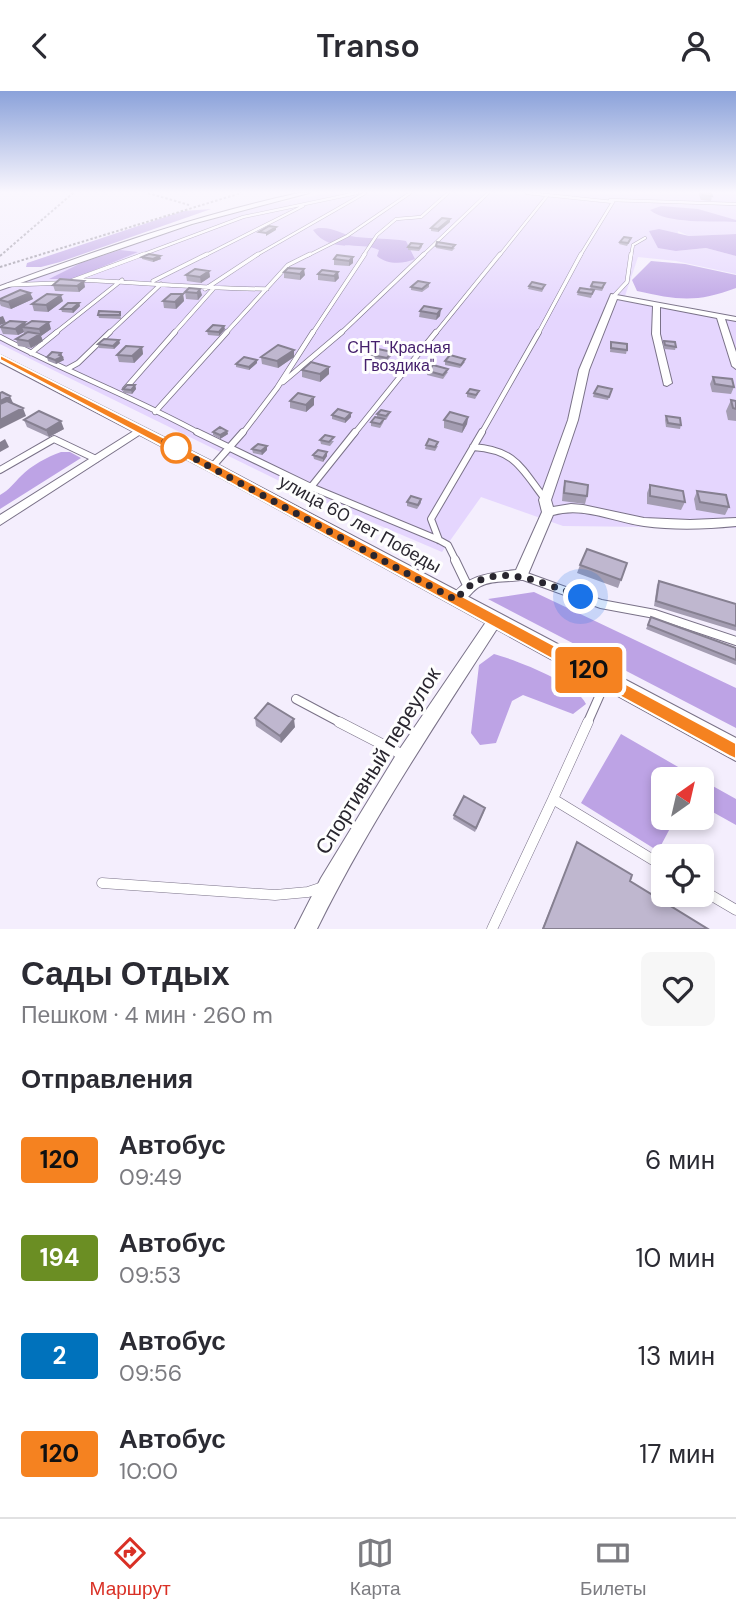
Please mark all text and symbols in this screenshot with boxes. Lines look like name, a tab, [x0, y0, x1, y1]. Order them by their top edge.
text: Transo	[316, 25, 420, 67]
icon: back	[21, 27, 59, 65]
icon: person	[677, 27, 715, 65]
park label: СНТ "Красная Гвоздика"	[347, 337, 451, 376]
unlabelled marker	[161, 433, 191, 463]
street label: улица 60 лет Победы	[275, 469, 445, 579]
your location	[563, 579, 598, 614]
line badge: 120	[549, 647, 629, 693]
text: 120	[569, 654, 609, 685]
street label: Спортивный переулок	[309, 662, 447, 860]
north arrow	[651, 767, 714, 829]
map controls	[651, 767, 714, 907]
button: locate	[651, 844, 714, 907]
text: Сады Отдых	[21, 952, 230, 995]
button: heart	[641, 952, 715, 1026]
text: Пешком · 4 мин · 260 m	[21, 1000, 273, 1030]
text: Отправления	[21, 1062, 193, 1096]
text: Автобус	[119, 1128, 226, 1162]
text: 6 мин	[645, 1143, 715, 1177]
text: 120	[40, 1144, 79, 1175]
text: 09:49	[119, 1162, 182, 1192]
text: Автобус	[119, 1226, 226, 1260]
text: 10 мин	[635, 1241, 715, 1275]
text: 194	[40, 1242, 79, 1273]
text: 09:53	[119, 1260, 181, 1290]
text: Автобус	[119, 1324, 226, 1358]
text: 13 мин	[638, 1339, 715, 1373]
text: 2	[53, 1340, 66, 1371]
text: 09:56	[119, 1358, 182, 1388]
text: Автобус	[119, 1422, 226, 1456]
text: 17 мин	[639, 1437, 715, 1471]
text: 120	[40, 1438, 79, 1469]
text: 10:00	[119, 1456, 178, 1486]
tab: Маршрут	[90, 1534, 171, 1601]
tab: Карта	[350, 1534, 401, 1601]
tab: Билеты	[580, 1534, 646, 1601]

